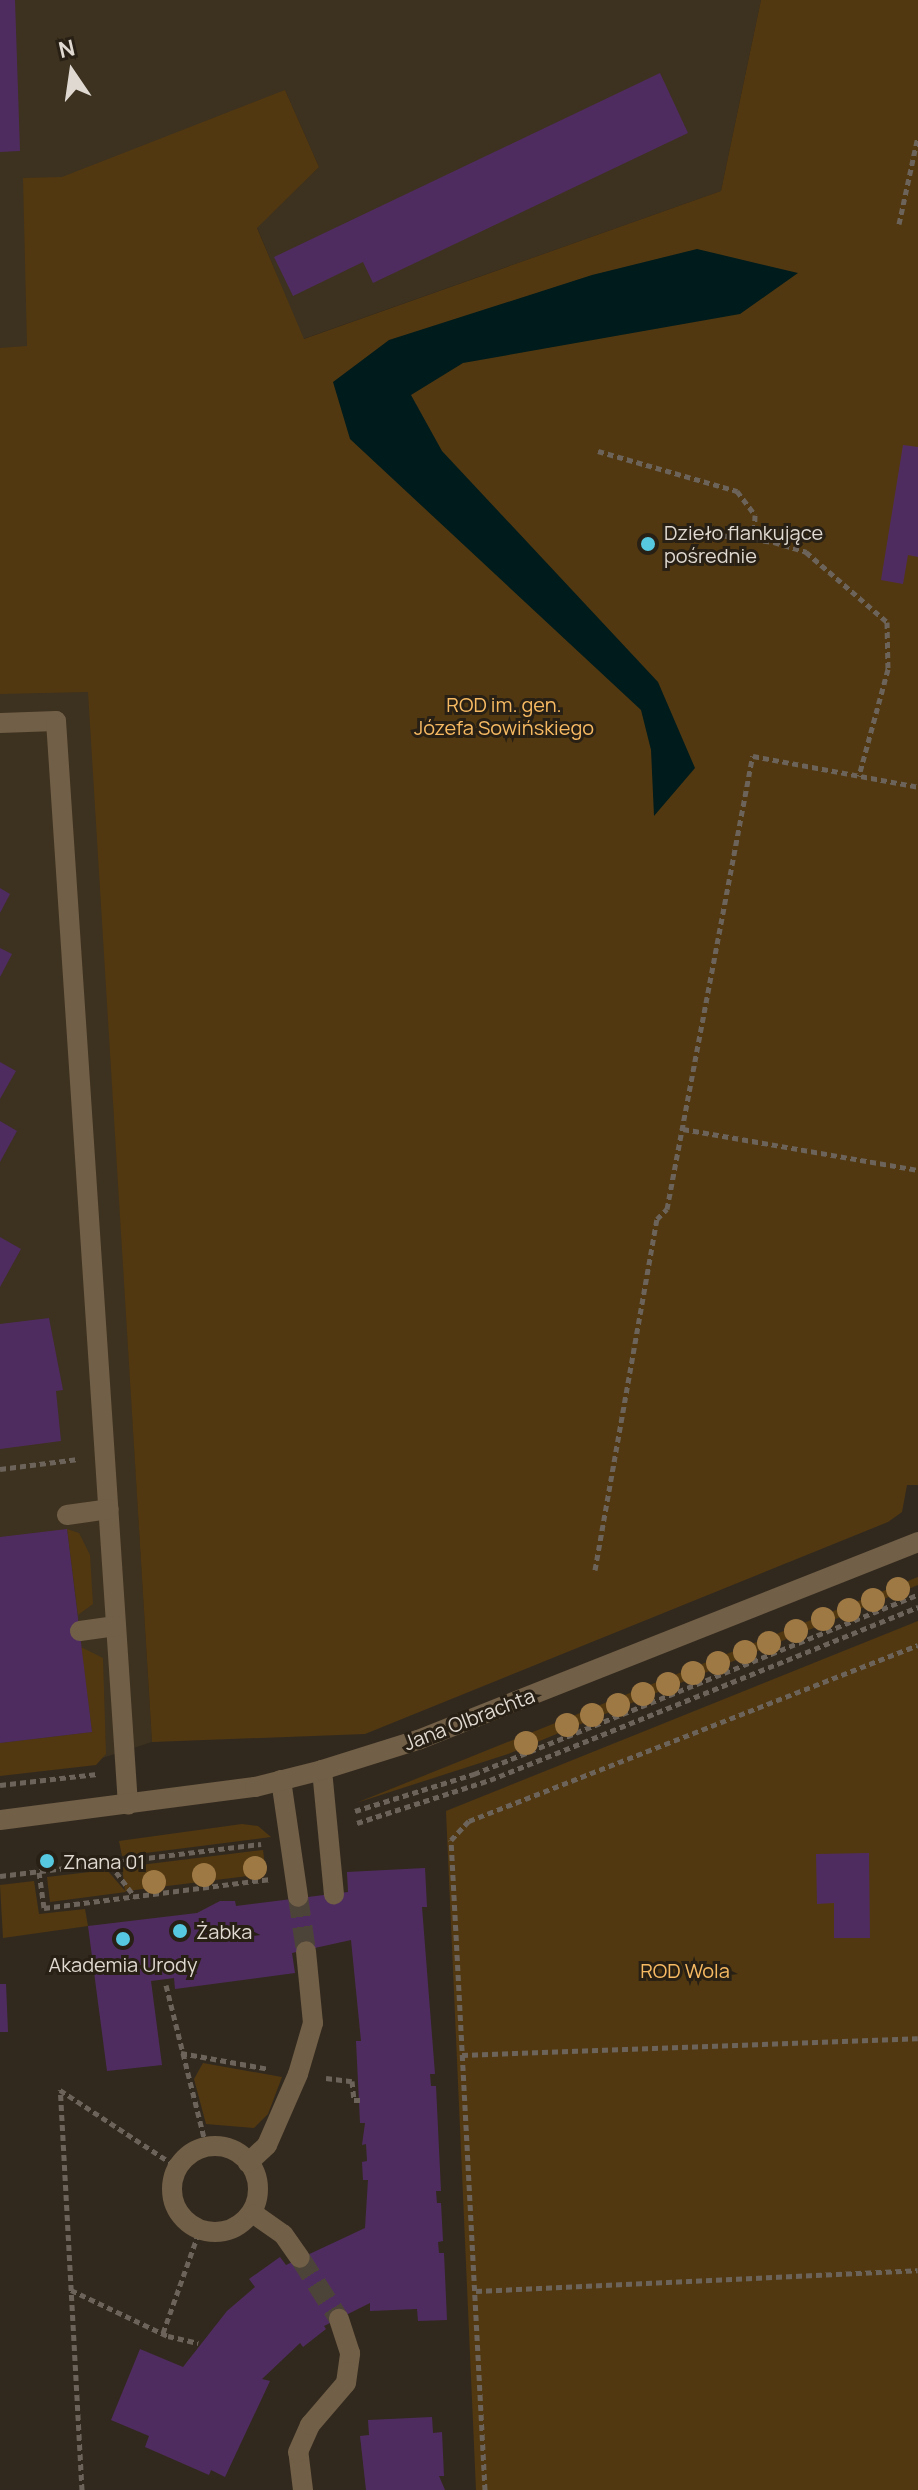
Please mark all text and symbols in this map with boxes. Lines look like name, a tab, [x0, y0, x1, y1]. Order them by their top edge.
north arrow	[32, 32, 112, 112]
text: N	[56, 32, 78, 65]
place label: Dzieło flankujące pośrednie	[664, 520, 823, 567]
marker: Dzieło flankujące pośrednie	[639, 535, 657, 553]
park label: ROD im. gen. Józefa Sowińskiego	[414, 692, 594, 739]
street label: Jana Olbrachta	[400, 1683, 538, 1755]
place label: Znana 01	[63, 1849, 145, 1873]
marker: Znana 01	[38, 1852, 56, 1870]
place label: Żabka	[196, 1919, 252, 1943]
marker: Żabka	[171, 1922, 189, 1940]
marker: Akademia Urody	[114, 1930, 132, 1948]
place label: Akademia Urody	[49, 1952, 197, 1976]
park label: ROD Wola	[640, 1958, 730, 1982]

